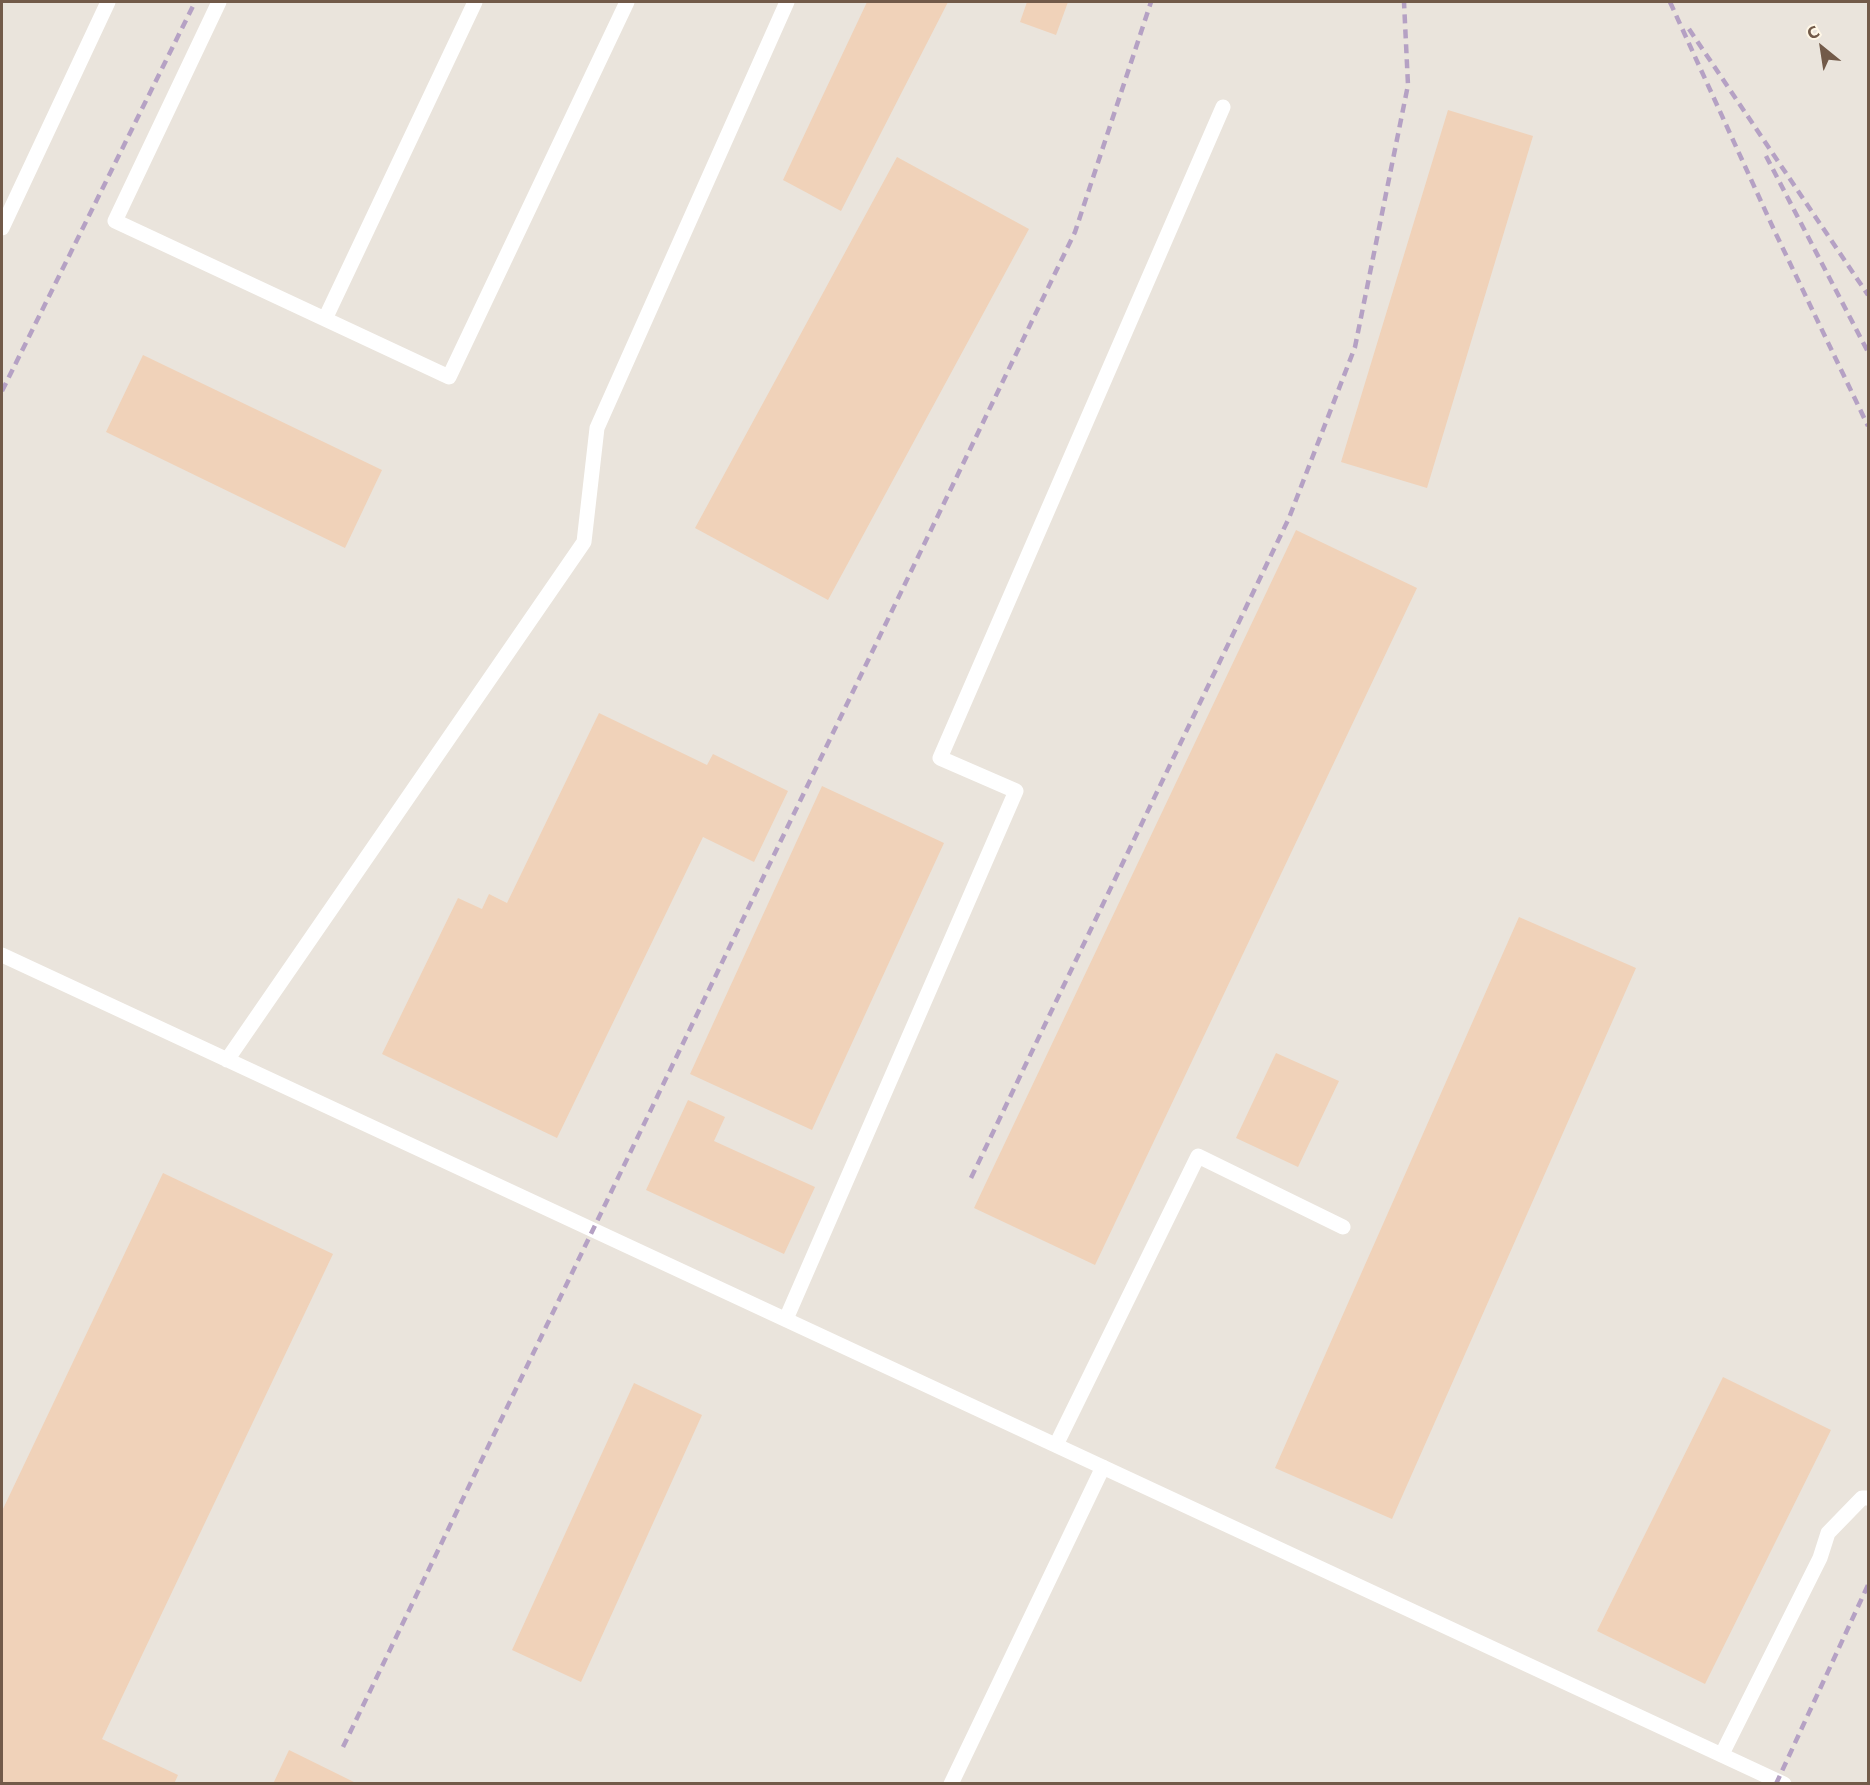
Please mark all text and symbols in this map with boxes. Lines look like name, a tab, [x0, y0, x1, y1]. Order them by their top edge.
north arrow	[1792, 18, 1852, 78]
text: С	[1803, 21, 1822, 43]

